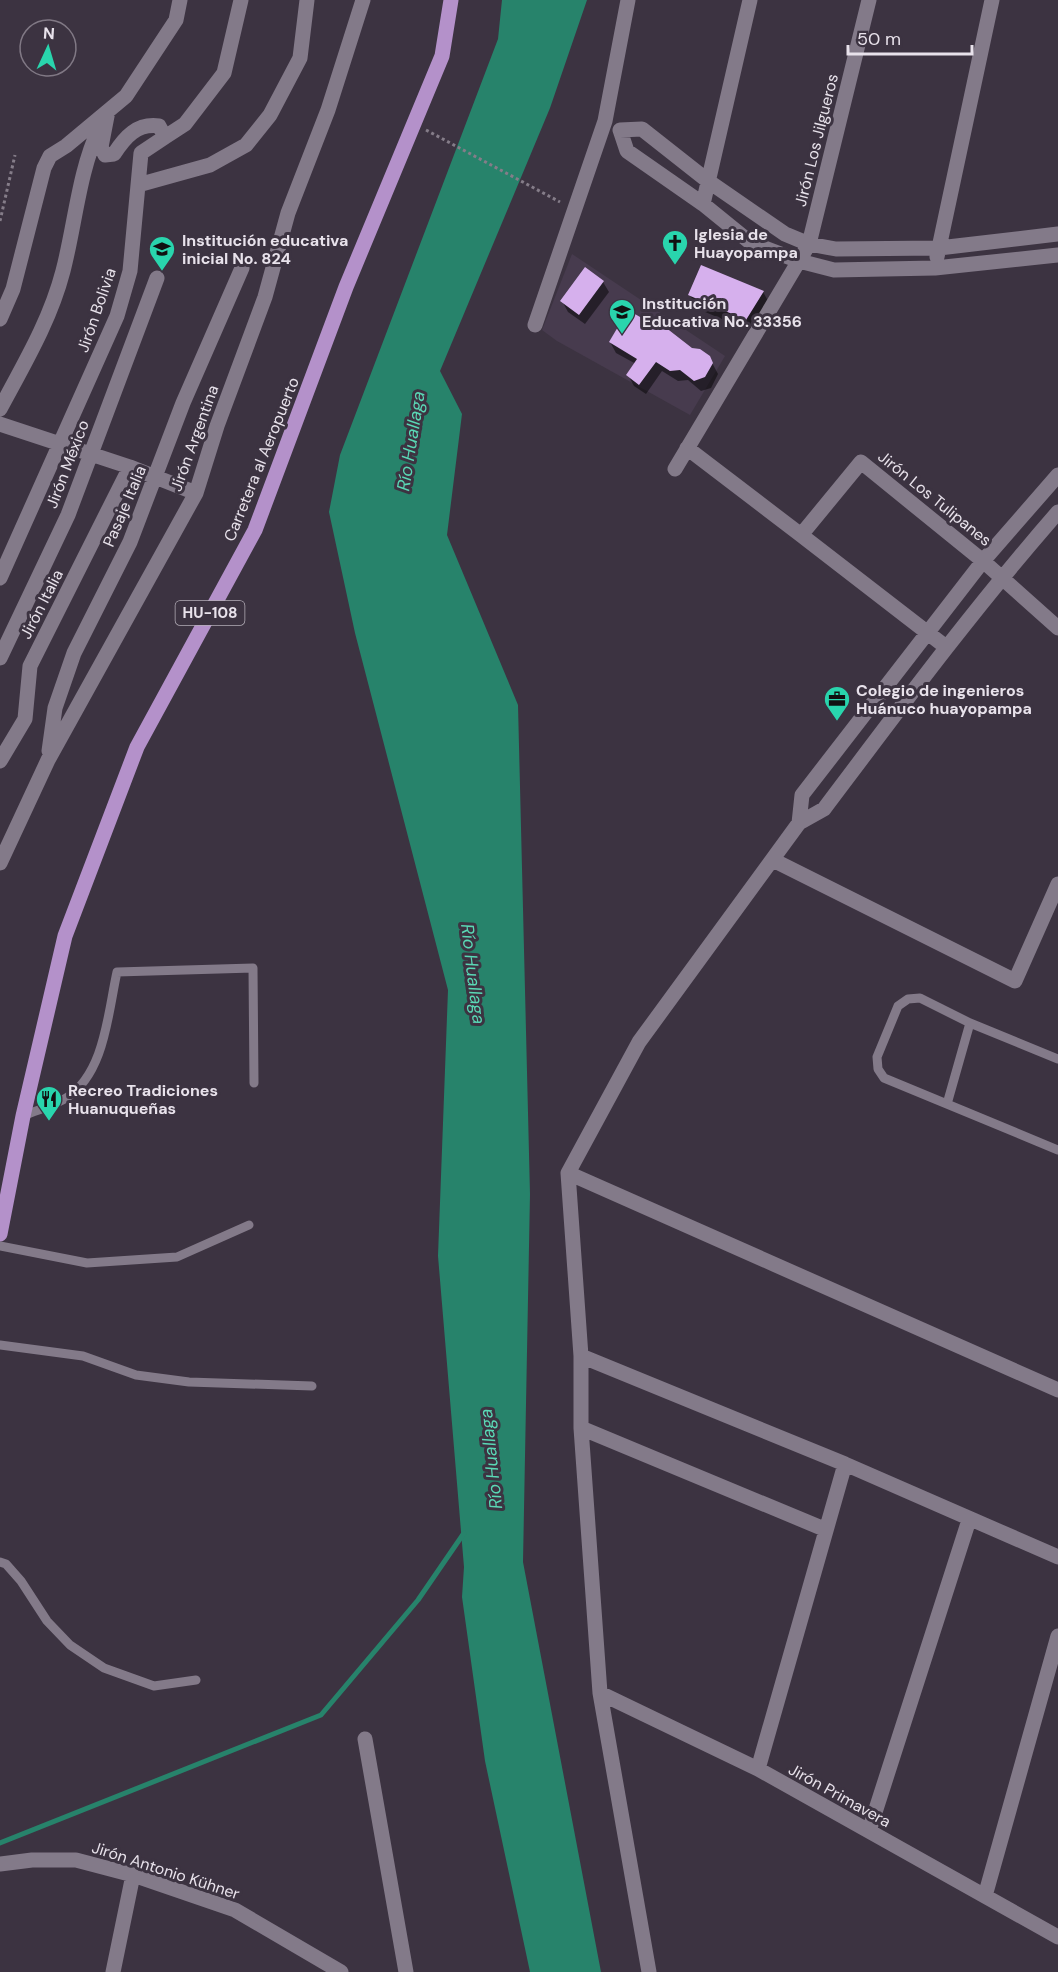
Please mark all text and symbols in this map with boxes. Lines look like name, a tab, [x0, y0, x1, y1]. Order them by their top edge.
north arrow	[18, 18, 78, 78]
scale bar	[848, 18, 972, 56]
text: N	[42, 23, 56, 44]
text: 50 m	[857, 27, 901, 51]
street label: Jirón Los Jilgueros	[790, 72, 843, 209]
place label: Iglesia de Huayopampa	[694, 224, 798, 263]
church icon: Iglesia de Huayopampa	[660, 228, 690, 266]
place label: Institución educativa inicial No. 824	[182, 230, 348, 269]
school or university icon: Institución educativa inicial No. 824	[147, 234, 177, 272]
street label: Jirón Bolivia	[72, 265, 121, 355]
place label: Institución Educativa No. 33356	[642, 293, 802, 332]
school or university icon: Institución Educativa No. 33356	[607, 297, 637, 335]
street label: Carretera al Aeropuerto	[219, 374, 304, 544]
street label: Jirón Argentina	[166, 382, 223, 494]
water label: Río Huallaga	[391, 389, 431, 493]
street label: Jirón México	[41, 417, 94, 511]
street label: Jirón Los Tulipanes	[874, 446, 996, 551]
street label: Pasaje Italia	[98, 462, 151, 550]
street label: Jirón Italia	[15, 566, 68, 643]
road number: HU-108	[176, 601, 244, 625]
place label: Colegio de ingenieros Huánuco huayopampa	[856, 680, 1032, 719]
office icon: Colegio de ingenieros Huánuco huayopampa	[822, 684, 852, 722]
water label: Río Huallaga	[455, 922, 491, 1026]
place label: Recreo Tradiciones Huanuqueñas	[68, 1080, 218, 1119]
restaurant icon: Recreo Tradiciones Huanuqueñas	[34, 1084, 64, 1122]
water label: Río Huallaga	[474, 1407, 508, 1510]
street label: Jirón Primavera	[785, 1759, 895, 1832]
street label: Jirón Antonio Kühner	[89, 1837, 242, 1904]

